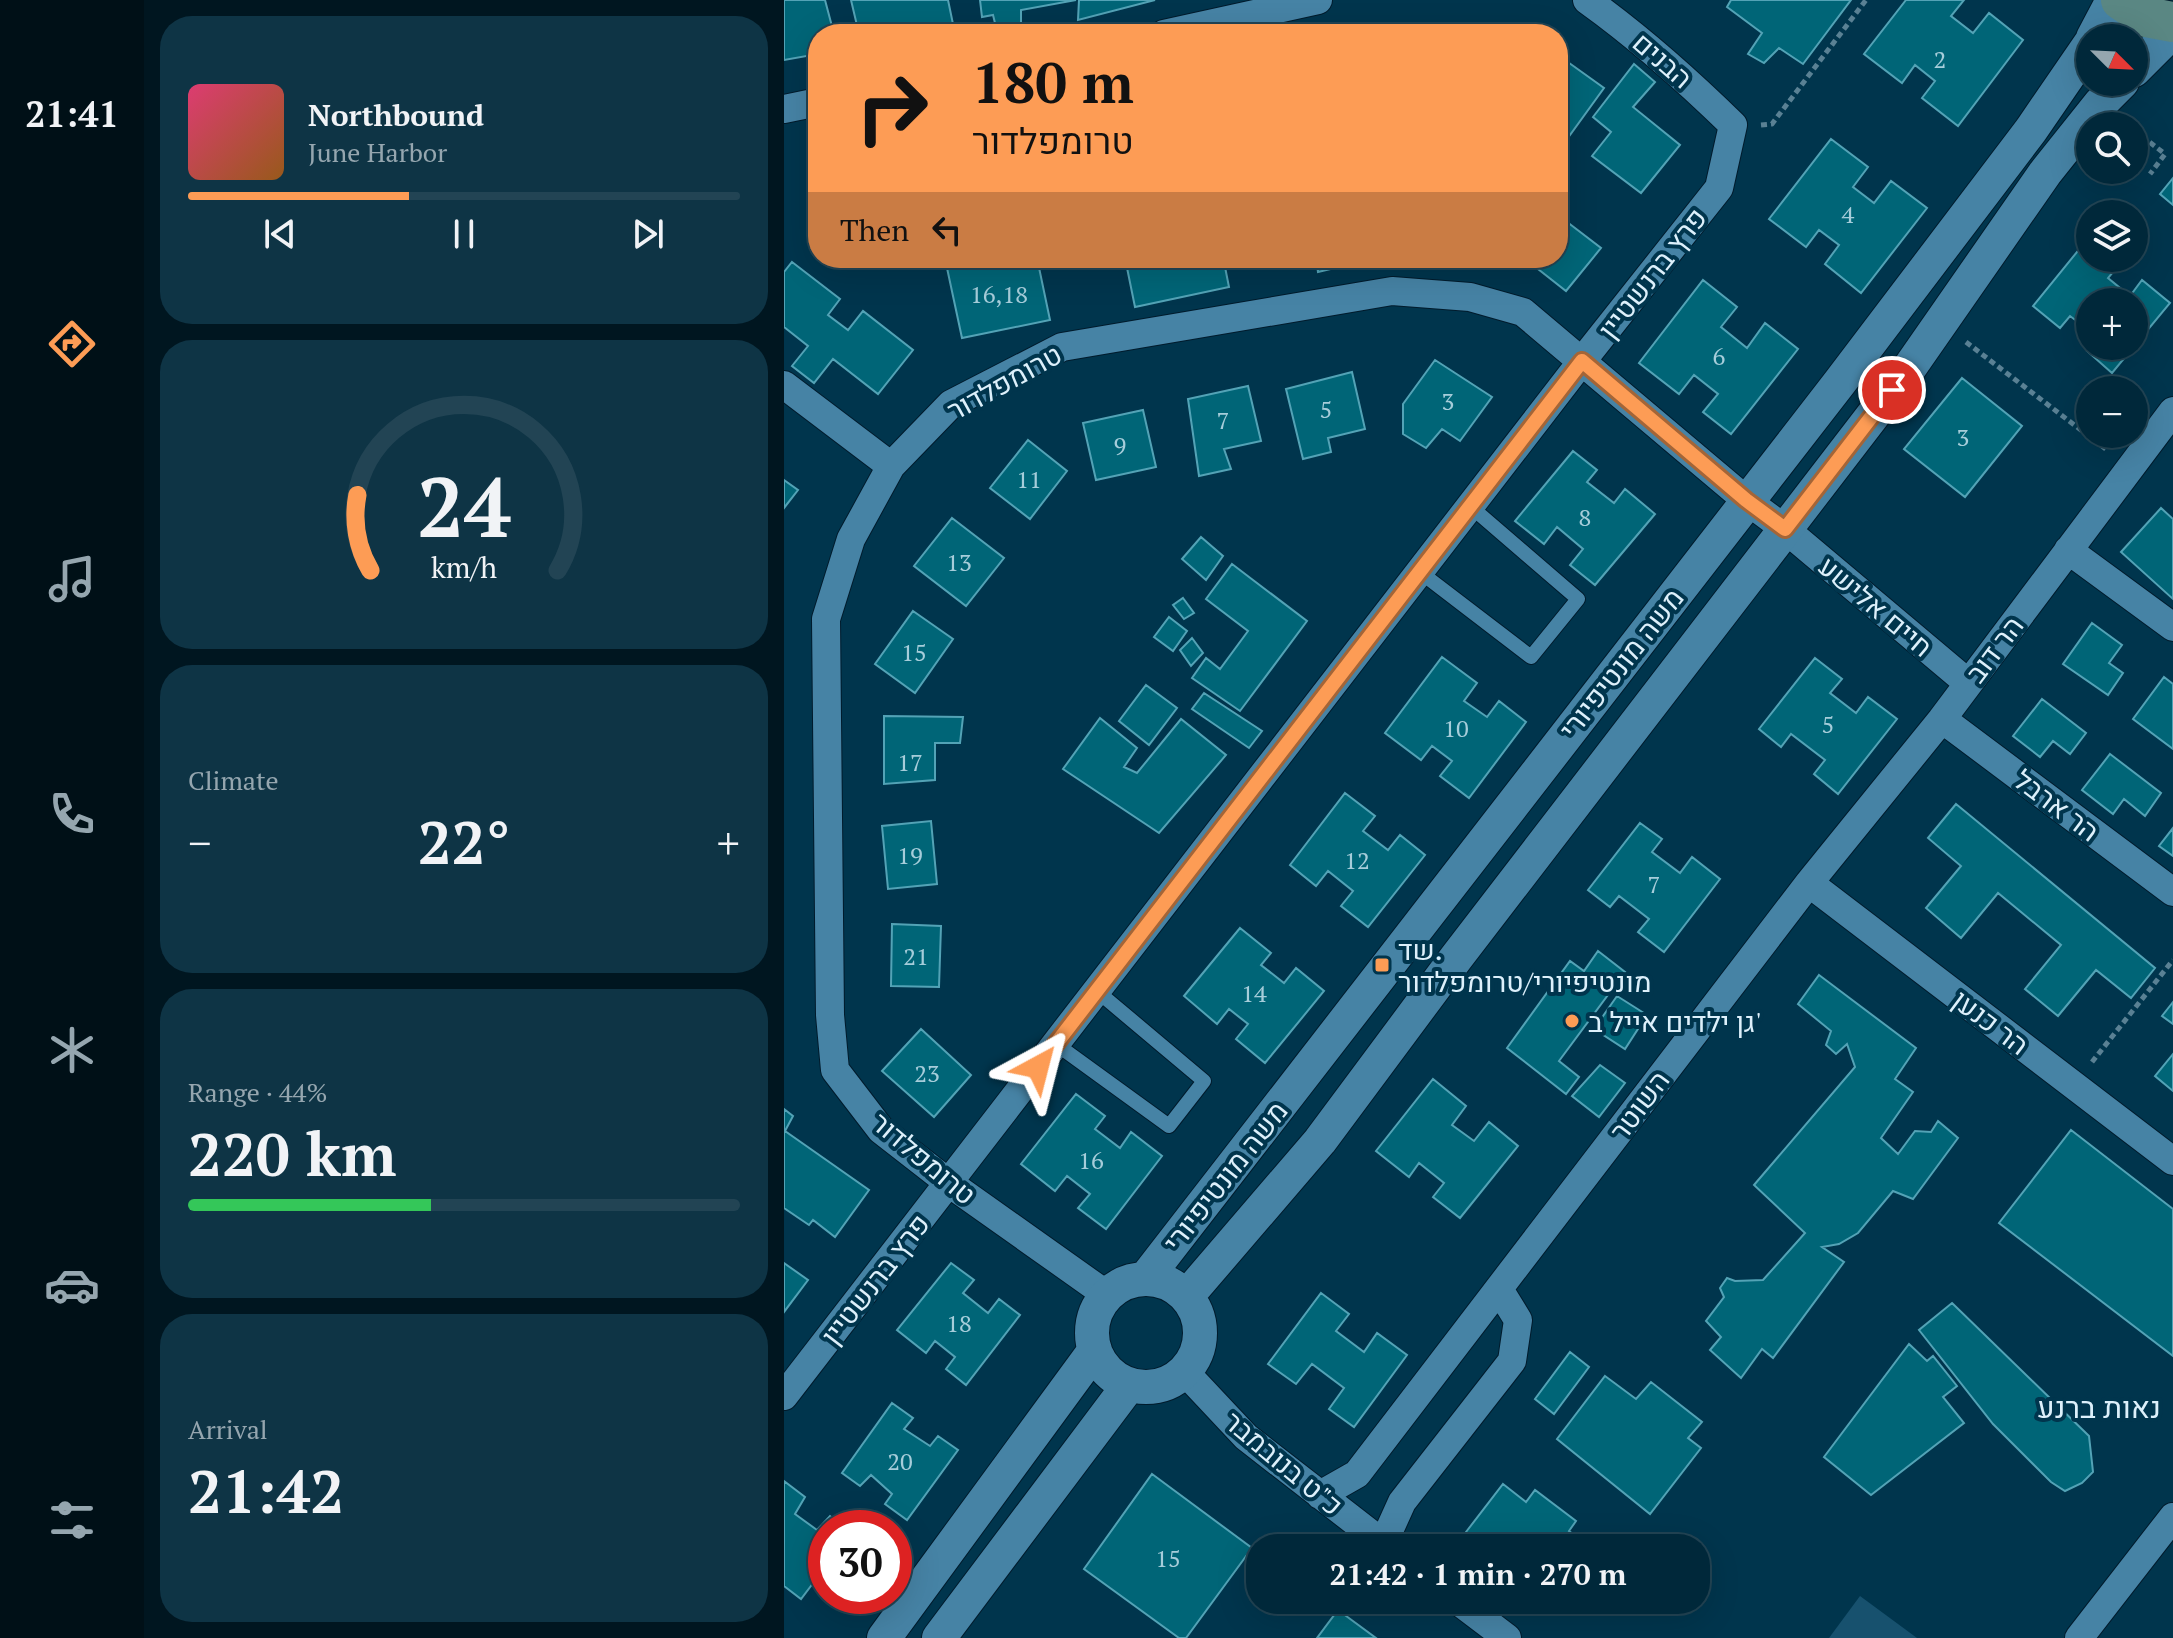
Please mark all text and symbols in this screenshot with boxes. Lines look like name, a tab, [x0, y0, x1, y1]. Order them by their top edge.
street label: הבנים	[1625, 24, 1701, 96]
north arrow	[2076, 24, 2148, 96]
map controls	[2076, 24, 2148, 448]
house number: 2	[1934, 43, 1946, 75]
text: 180 m	[972, 45, 1134, 119]
icon: right	[840, 56, 944, 160]
text: 21:41	[25, 90, 119, 137]
text: Northbound	[308, 95, 484, 135]
button: search	[2076, 112, 2148, 184]
text: טרומפלדור	[972, 117, 1133, 164]
text: June Harbor	[308, 135, 447, 169]
house number: 4	[1842, 198, 1855, 230]
street label: פרץ ברנשטיין	[1589, 200, 1715, 346]
button: layers	[2076, 200, 2148, 272]
icon: left	[925, 208, 969, 252]
text: Then	[840, 210, 909, 250]
icon: previous	[258, 212, 302, 256]
icon: pause	[442, 212, 486, 256]
icon: next	[626, 212, 670, 256]
house number: 16,18	[970, 278, 1028, 310]
button: +	[2076, 288, 2148, 360]
icon: directions	[44, 316, 100, 372]
street label: טרומפלדור	[940, 335, 1068, 429]
house number: 6	[1713, 340, 1726, 372]
pin	[1858, 356, 1926, 424]
icon: arrive	[1870, 368, 1914, 412]
button: −	[2076, 376, 2148, 448]
house number: 3	[1442, 385, 1454, 417]
house number: 5	[1320, 393, 1332, 425]
house number: 7	[1217, 404, 1229, 436]
house number: 3	[1957, 421, 1969, 453]
house number: 9	[1114, 429, 1126, 461]
text: 24	[417, 450, 511, 560]
house number: 11	[1016, 463, 1042, 495]
house number: 8	[1579, 501, 1591, 533]
house number: 13	[946, 546, 972, 578]
text: km/h	[431, 548, 497, 586]
street label: חיים אלישע	[1811, 548, 1941, 664]
icon: music	[44, 551, 100, 607]
street label: משה מונטיפיורי	[1551, 580, 1691, 746]
street label: הר דוב	[1957, 608, 2031, 690]
house number: 15	[901, 636, 927, 668]
house number: 5	[1822, 708, 1834, 740]
house number: 10	[1443, 712, 1469, 744]
house number: 17	[897, 746, 923, 778]
street label: הר ארבל	[2007, 761, 2107, 849]
text: Climate	[188, 763, 279, 797]
icon: phone	[44, 786, 100, 842]
text: 22°	[418, 802, 510, 881]
text: −	[188, 813, 211, 872]
text: +	[717, 813, 740, 872]
house number: 19	[897, 839, 923, 871]
house number: 12	[1344, 844, 1370, 876]
house number: 7	[1648, 868, 1660, 900]
place label: שד. מונטיפיורי/טרומפלדור	[1398, 931, 1652, 1000]
house number: 21	[903, 940, 929, 972]
marker: שד. מונטיפיורי/טרומפלדור	[1373, 956, 1391, 974]
house number: 14	[1241, 977, 1267, 1009]
street label: הר כנען	[1945, 981, 2037, 1063]
place label: גן ילדים אייל ב'	[1588, 1003, 1761, 1040]
marker: גן ילדים אייל ב'	[1563, 1012, 1581, 1030]
icon: climate	[44, 1022, 100, 1078]
position arrow	[996, 1025, 1080, 1109]
house number: 23	[914, 1057, 940, 1089]
street label: השוטר	[1601, 1063, 1677, 1147]
text: Range · 44%	[188, 1075, 327, 1109]
street label: משה מונטיפיורי	[1155, 1093, 1295, 1259]
street label: טרומפלדור	[864, 1103, 984, 1213]
text: 220 km	[188, 1114, 396, 1193]
house number: 16	[1078, 1144, 1104, 1176]
street label: פרץ ברנשטיין	[812, 1206, 938, 1352]
icon: car	[44, 1257, 100, 1313]
house number: 18	[946, 1307, 972, 1339]
district label: נאות ברנע	[2037, 1387, 2161, 1427]
street label: כ"ט בנובמבר	[1217, 1403, 1351, 1523]
text: Arrival	[188, 1412, 268, 1446]
house number: 20	[887, 1445, 913, 1477]
text: 21:42	[188, 1451, 344, 1530]
icon: filters	[44, 1492, 100, 1548]
speed limit sign: 30	[808, 1510, 912, 1614]
house number: 15	[1155, 1542, 1181, 1574]
text: 21:42 · 1 min · 270 m	[1330, 1554, 1626, 1594]

